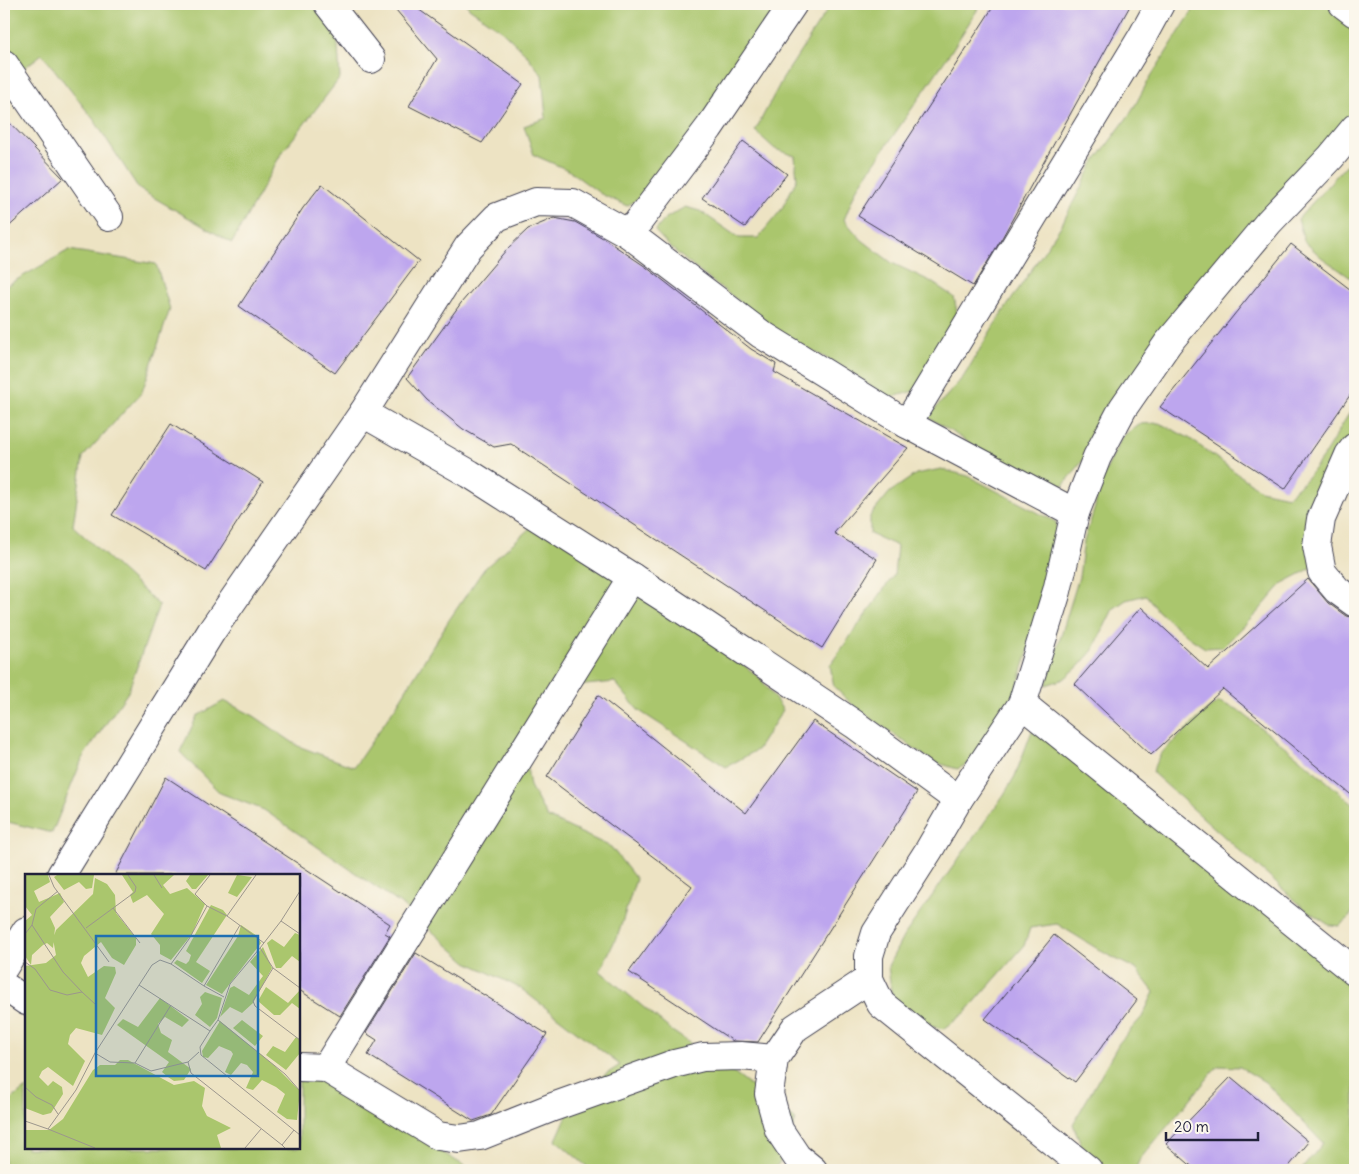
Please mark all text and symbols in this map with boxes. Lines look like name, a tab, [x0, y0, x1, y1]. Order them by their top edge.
inset map	[25, 874, 300, 1149]
scale bar	[1166, 1109, 1259, 1141]
text: 20 m	[1174, 1117, 1209, 1136]

